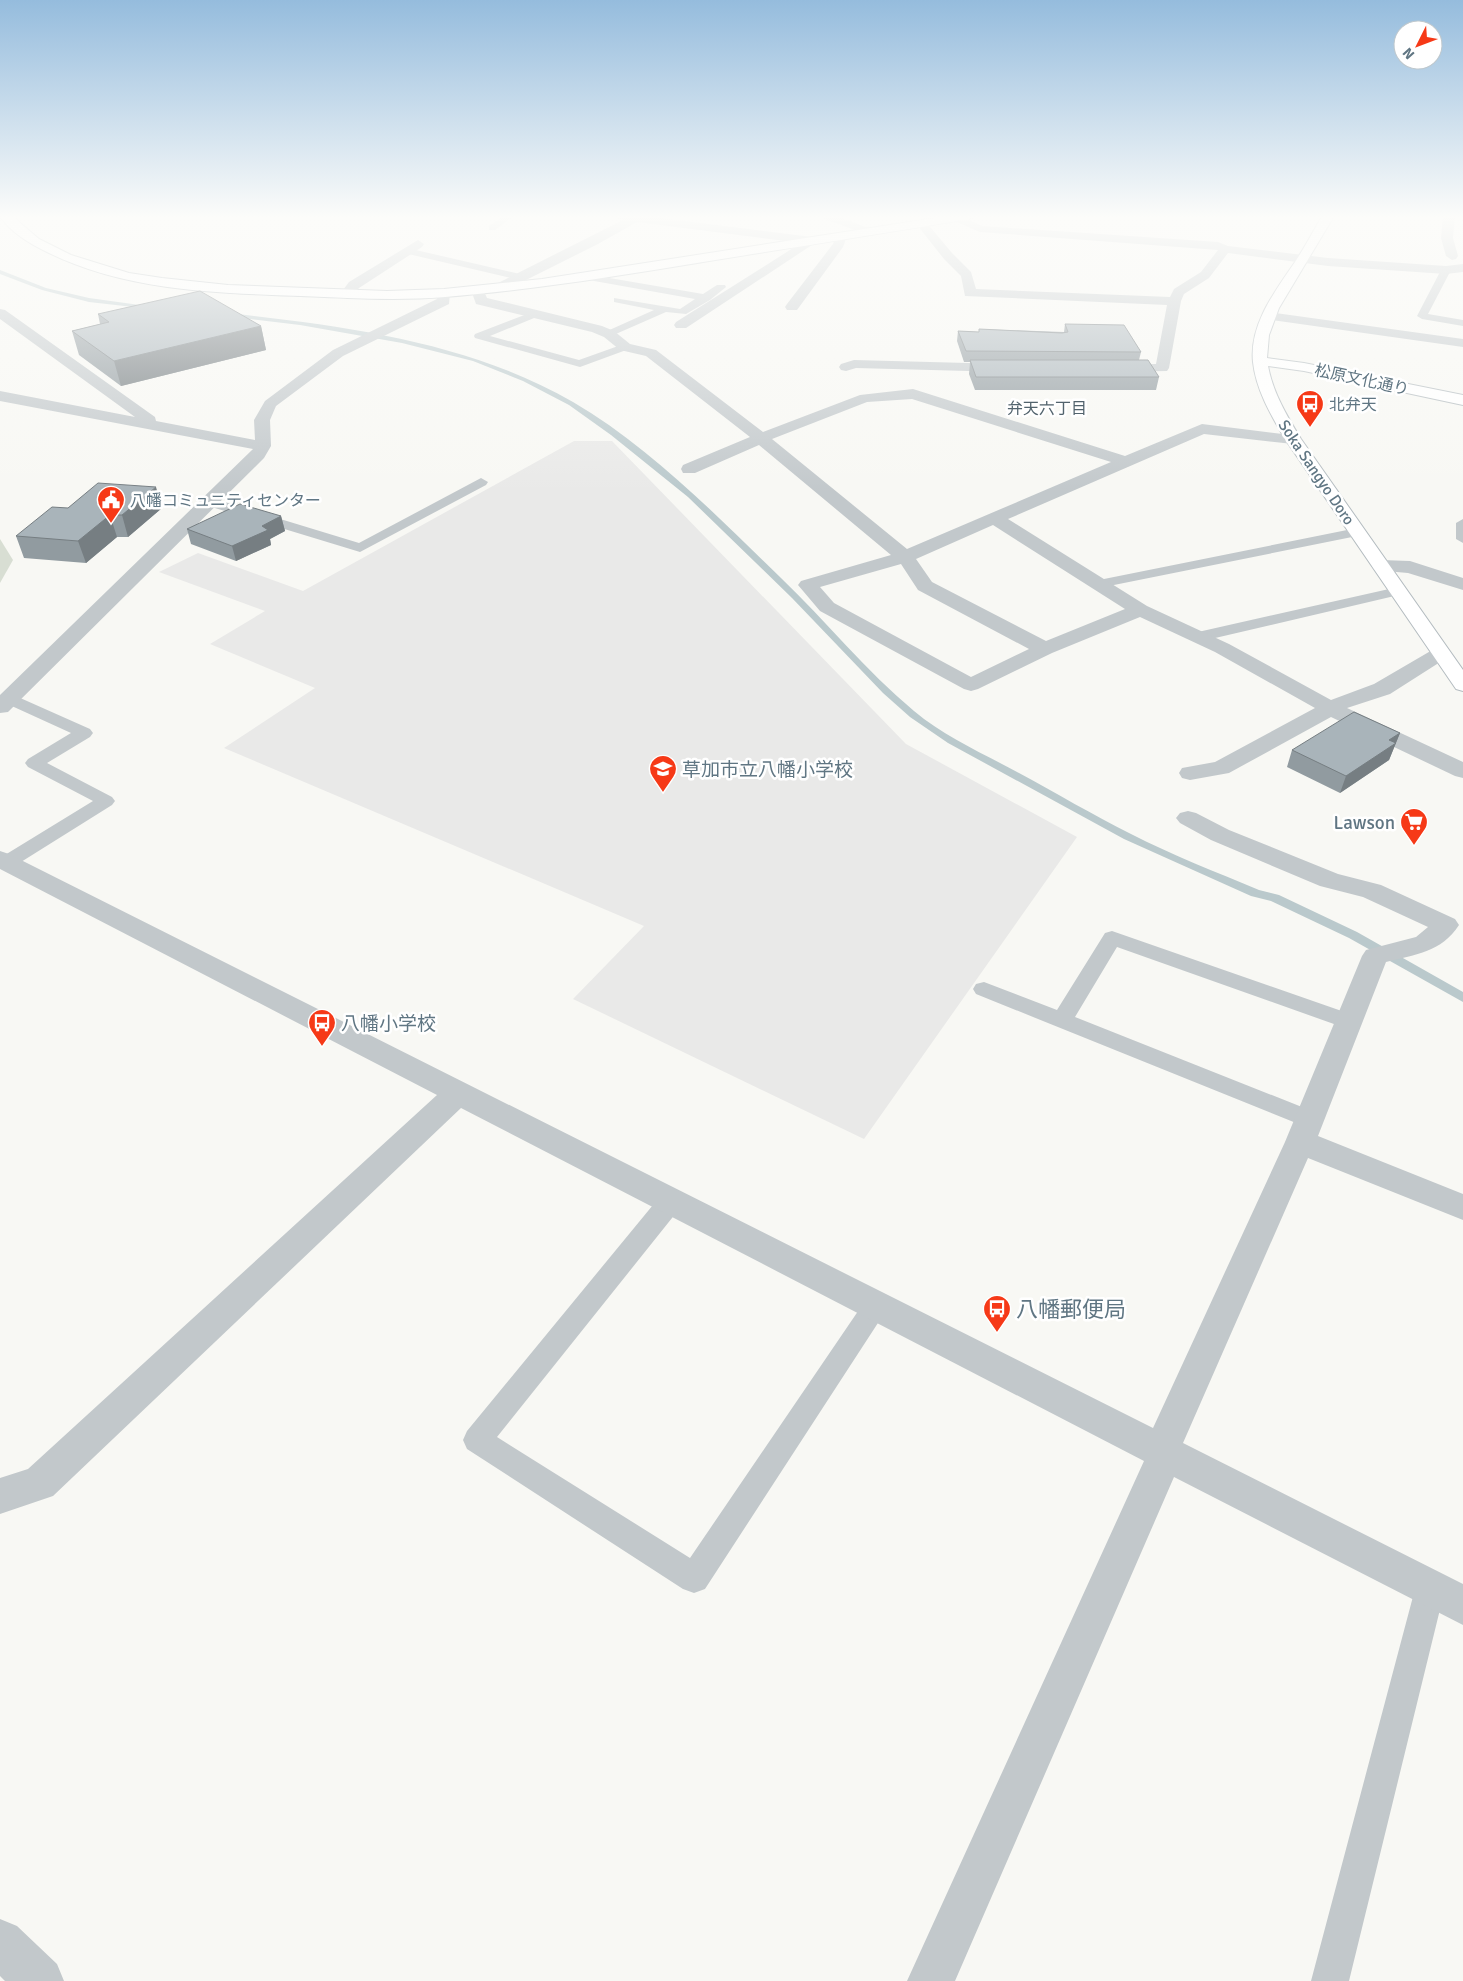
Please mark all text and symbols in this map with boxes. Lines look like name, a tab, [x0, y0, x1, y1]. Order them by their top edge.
north arrow	[1393, 20, 1443, 70]
text: N	[1399, 44, 1418, 63]
street label: 松原文化通り	[1313, 360, 1411, 400]
bus stop icon: 北弁天	[1295, 389, 1325, 428]
place label: 北弁天	[1329, 395, 1377, 415]
district label: 弁天六丁目	[1007, 399, 1087, 419]
street label: Soka Sangyo Doro	[1274, 416, 1359, 529]
public building icon: 八幡コミュニティセンター	[96, 485, 126, 524]
place label: 八幡コミュニティセンター	[130, 491, 321, 511]
school or university icon: 草加市立八幡小学校	[648, 754, 678, 793]
place label: 草加市立八幡小学校	[682, 758, 853, 782]
supermarket icon: Lawson	[1399, 807, 1429, 846]
place label: Lawson	[1334, 811, 1395, 835]
bus stop icon: 八幡小学校	[307, 1008, 337, 1047]
place label: 八幡小学校	[341, 1012, 436, 1036]
bus stop icon: 八幡郵便局	[982, 1294, 1012, 1333]
place label: 八幡郵便局	[1016, 1296, 1126, 1323]

